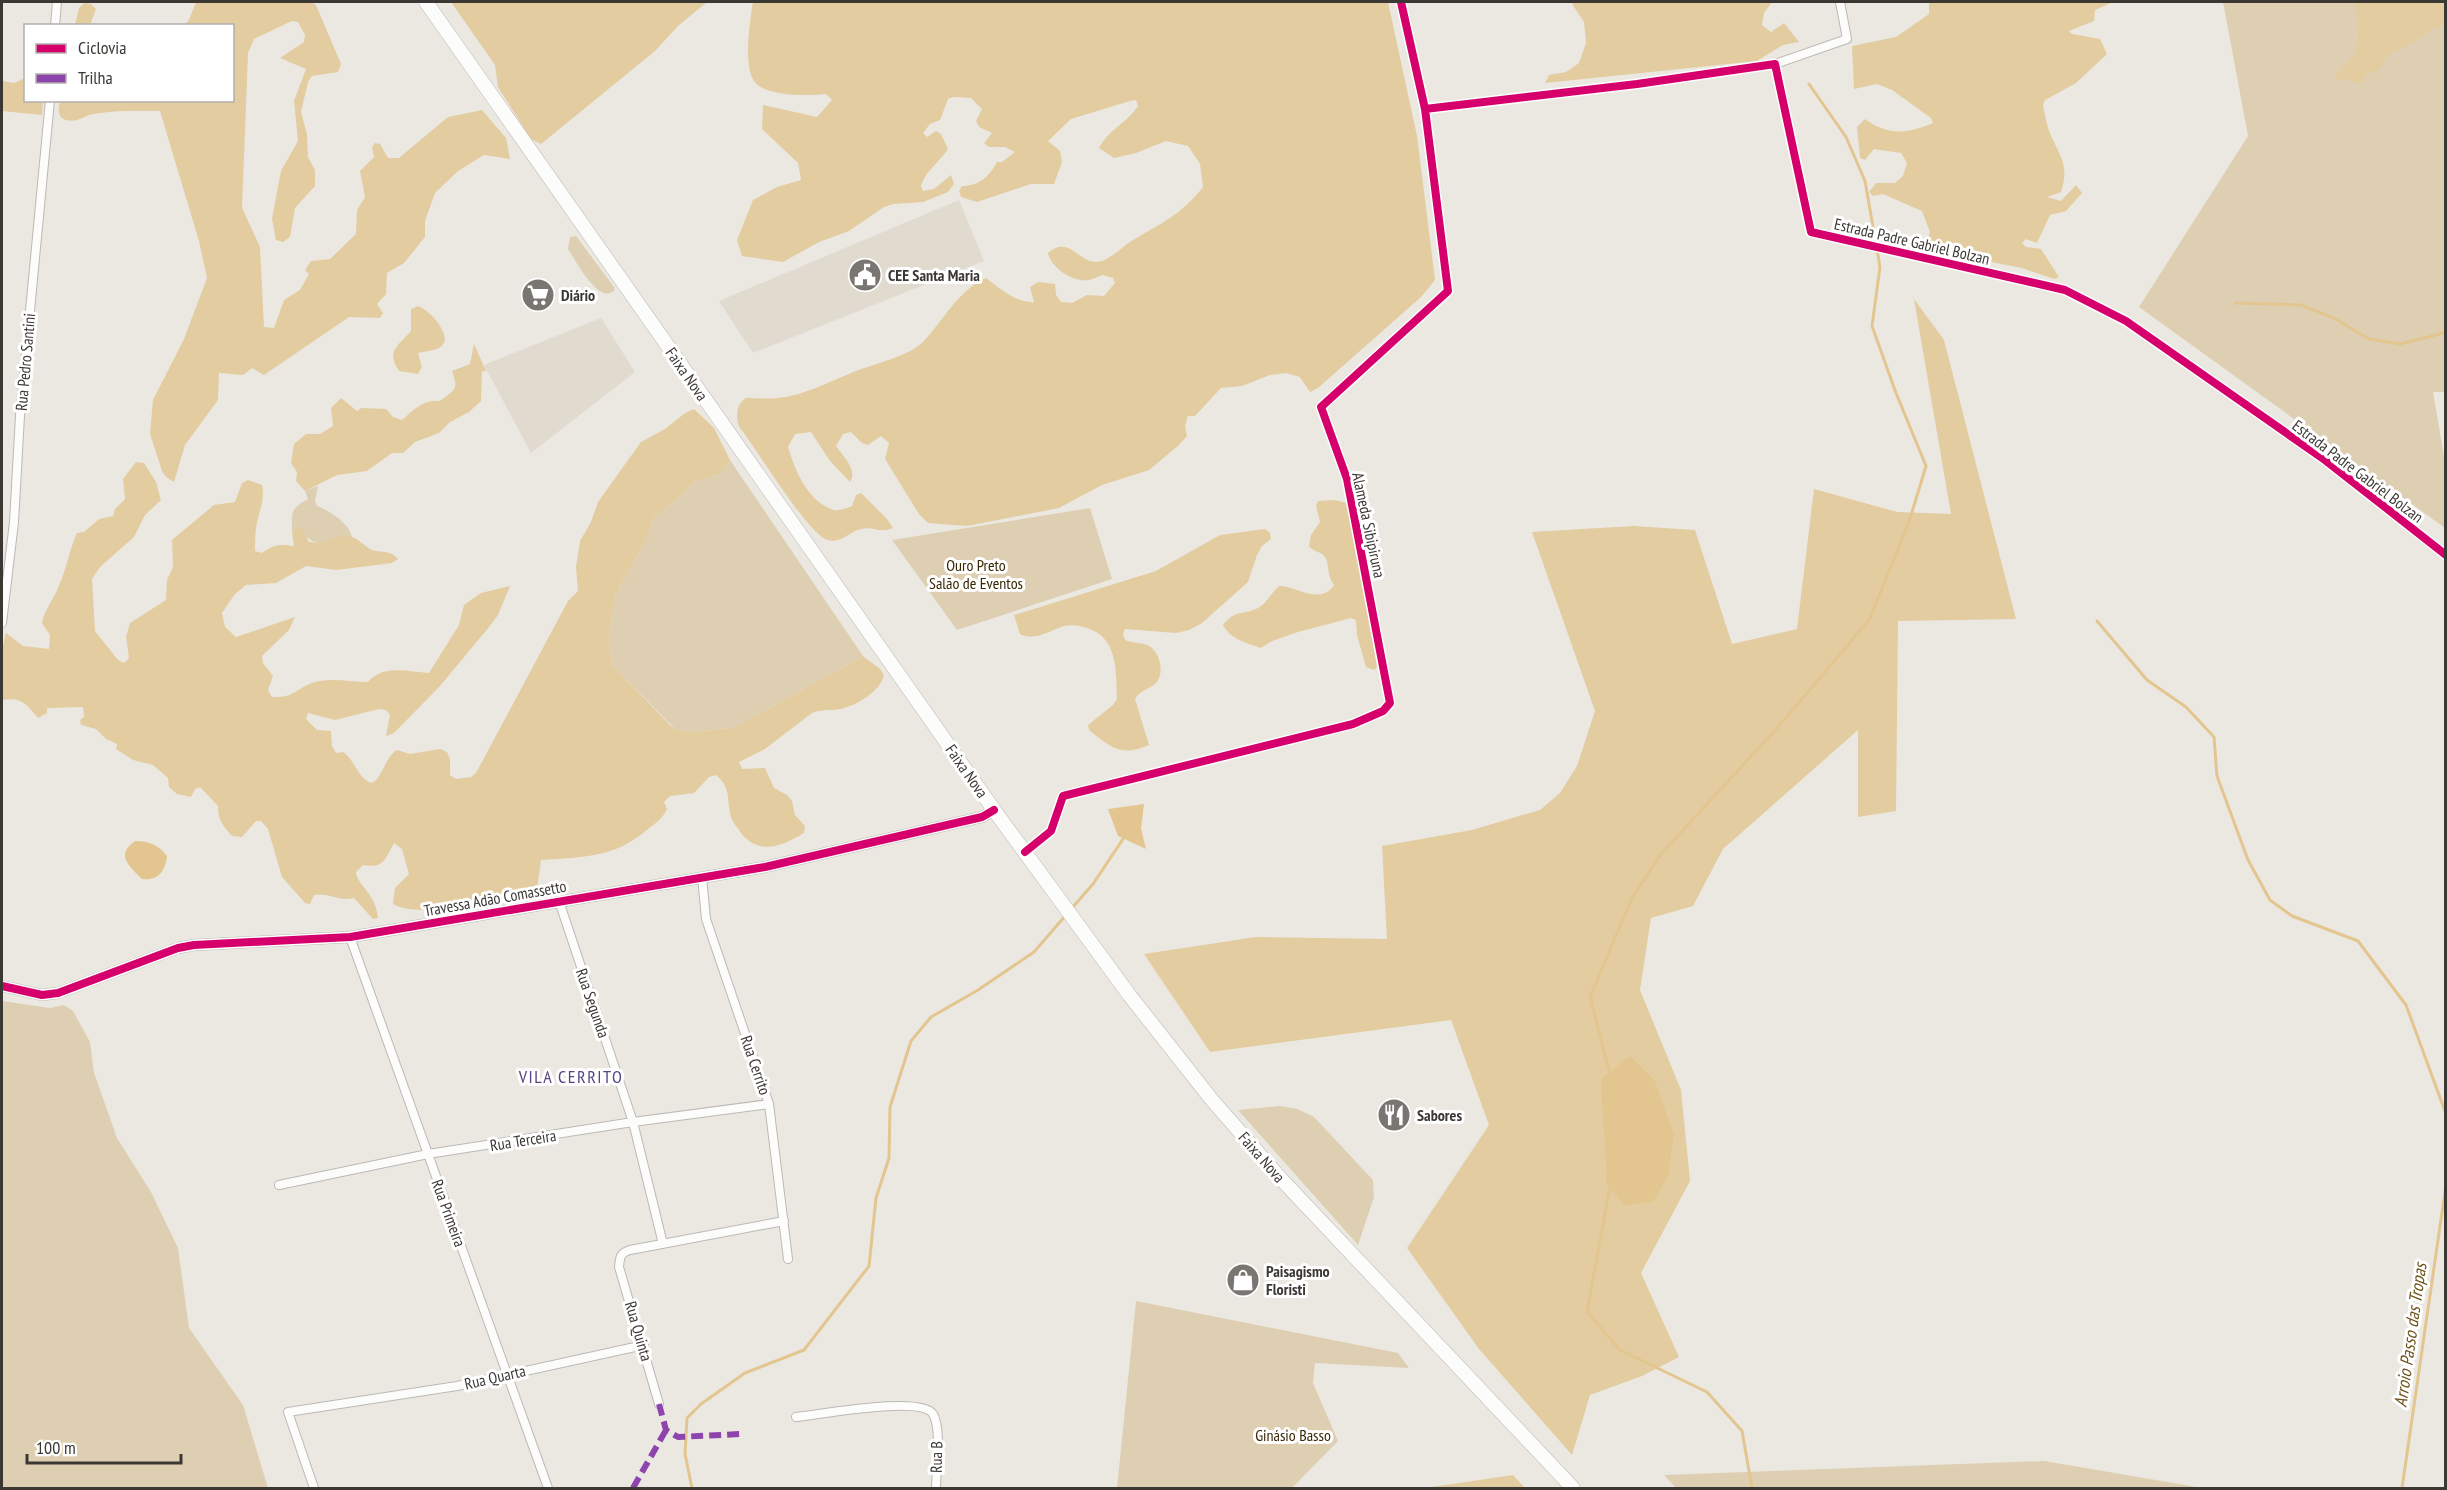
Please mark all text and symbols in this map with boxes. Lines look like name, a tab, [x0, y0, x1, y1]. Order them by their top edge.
legend	[24, 24, 234, 102]
text: Ciclovia	[78, 36, 126, 59]
text: Trilha	[78, 66, 113, 89]
street label: Estrada Padre Gabriel Bolzan	[1832, 213, 1992, 269]
public building icon: CEE Santa Maria	[847, 257, 883, 293]
place label: CEE Santa Maria	[888, 265, 980, 285]
supermarket icon: Diário	[520, 277, 556, 313]
place label: Diário	[561, 285, 595, 305]
street label: Rua Pedro Santini	[11, 312, 39, 412]
street label: Faixa Nova	[661, 343, 713, 405]
street label: Estrada Padre Gabriel Bolzan	[2289, 415, 2427, 527]
street label: Alameda Sibipiruna	[1348, 470, 1390, 580]
park label: Ouro Preto Salão de Eventos	[929, 555, 1023, 593]
street label: Faixa Nova	[941, 740, 993, 802]
street label: Travessa Adão Comassetto	[422, 876, 568, 920]
street label: Rua Segunda	[572, 966, 614, 1040]
street label: Rua Cerrito	[737, 1033, 775, 1097]
district label: VILA CERRITO	[518, 1065, 623, 1088]
restaurant icon: Sabores	[1376, 1097, 1412, 1133]
place label: Sabores	[1417, 1105, 1462, 1125]
street label: Rua Terceira	[488, 1125, 558, 1155]
street label: Faixa Nova	[1234, 1127, 1290, 1187]
street label: Rua Primeira	[428, 1177, 470, 1249]
water label: Arroio Passo das Tropas	[2389, 1260, 2432, 1408]
place label: Paisagismo Floristi	[1266, 1261, 1330, 1299]
shop icon: Paisagismo Floristi	[1225, 1262, 1261, 1298]
street label: Rua Quinta	[621, 1299, 657, 1363]
street label: Rua Quarta	[462, 1360, 528, 1394]
park label: Ginásio Basso	[1255, 1425, 1331, 1445]
scale bar	[27, 1427, 182, 1465]
text: 100 m	[36, 1436, 76, 1459]
street label: Rua B	[926, 1441, 946, 1473]

